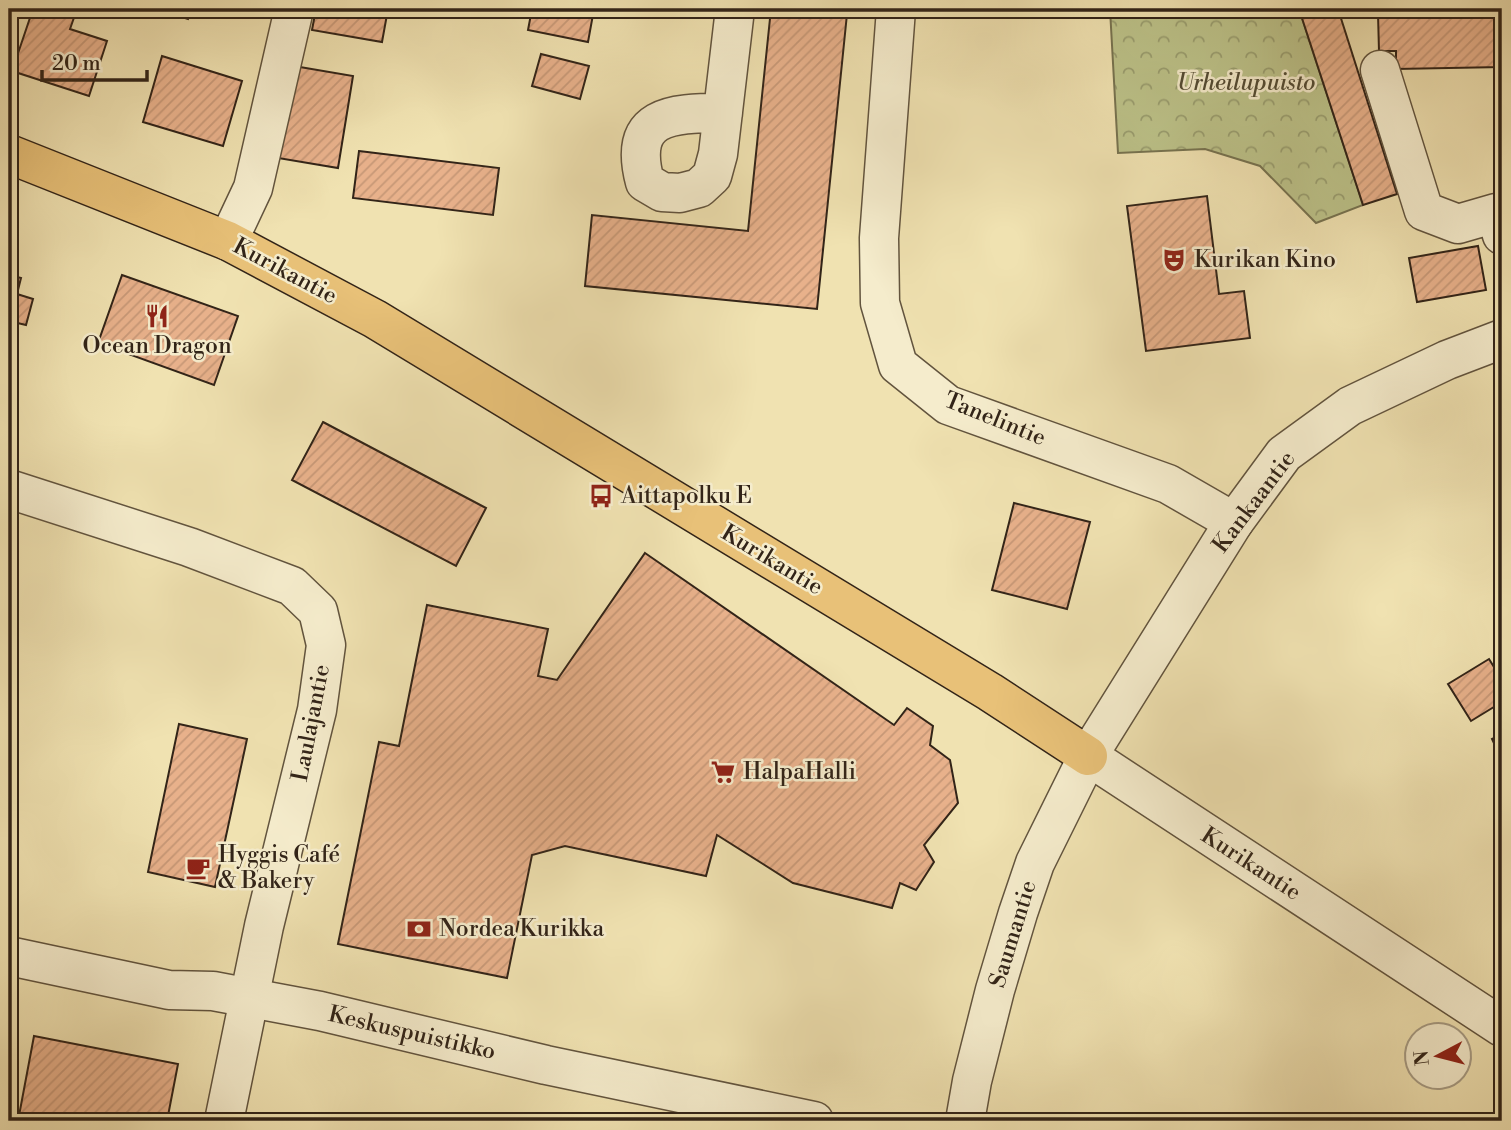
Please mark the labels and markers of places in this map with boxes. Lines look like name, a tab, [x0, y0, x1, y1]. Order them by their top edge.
theatre icon: Kurikan Kino	[1160, 246, 1188, 274]
place label: Kurikan Kino	[1194, 246, 1336, 274]
restaurant icon: Ocean Dragon	[143, 302, 171, 330]
place label: Ocean Dragon	[82, 332, 232, 360]
bus stop icon: Aittapolku E	[587, 482, 615, 510]
place label: Aittapolku E	[620, 482, 752, 510]
supermarket icon: HalpaHalli	[709, 758, 737, 786]
place label: HalpaHalli	[743, 758, 856, 786]
place label: Hyggis Café & Bakery	[218, 841, 340, 895]
cafe icon: Hyggis Café & Bakery	[184, 854, 212, 882]
bank icon: Nordea Kurikka	[405, 915, 433, 943]
place label: Nordea Kurikka	[439, 915, 605, 943]

